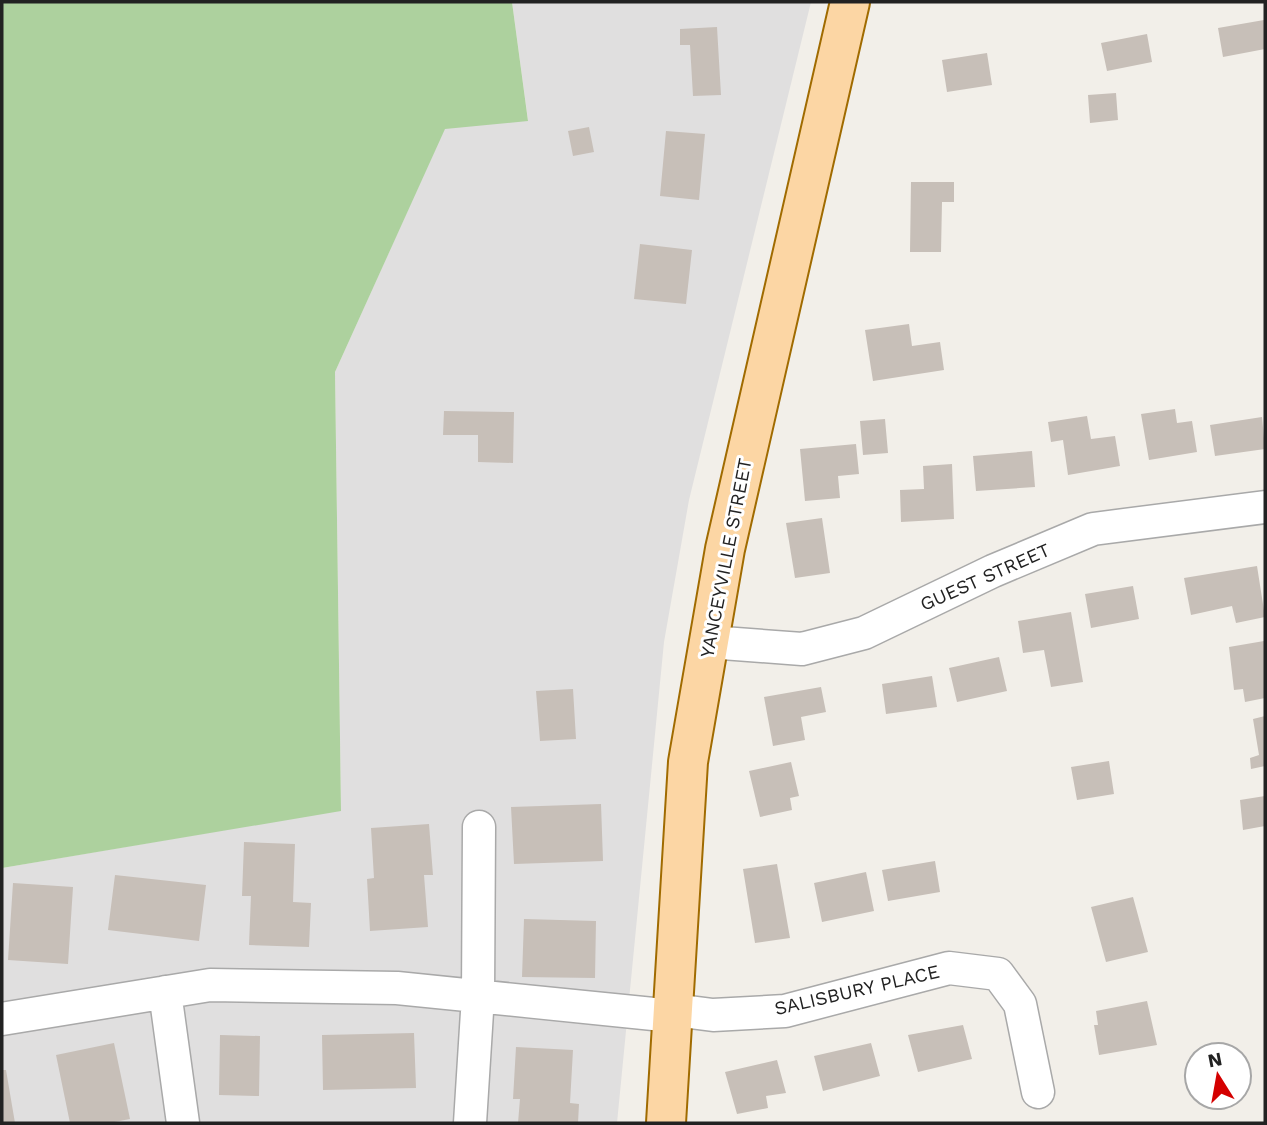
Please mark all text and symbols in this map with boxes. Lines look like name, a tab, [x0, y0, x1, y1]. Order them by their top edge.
street label: YANCEYVILLE STREET	[695, 456, 757, 660]
street label: GUEST STREET	[916, 538, 1054, 616]
street label: SALISBURY PLACE	[772, 960, 942, 1020]
north arrow	[1183, 1041, 1253, 1111]
text: N	[1206, 1047, 1224, 1072]

